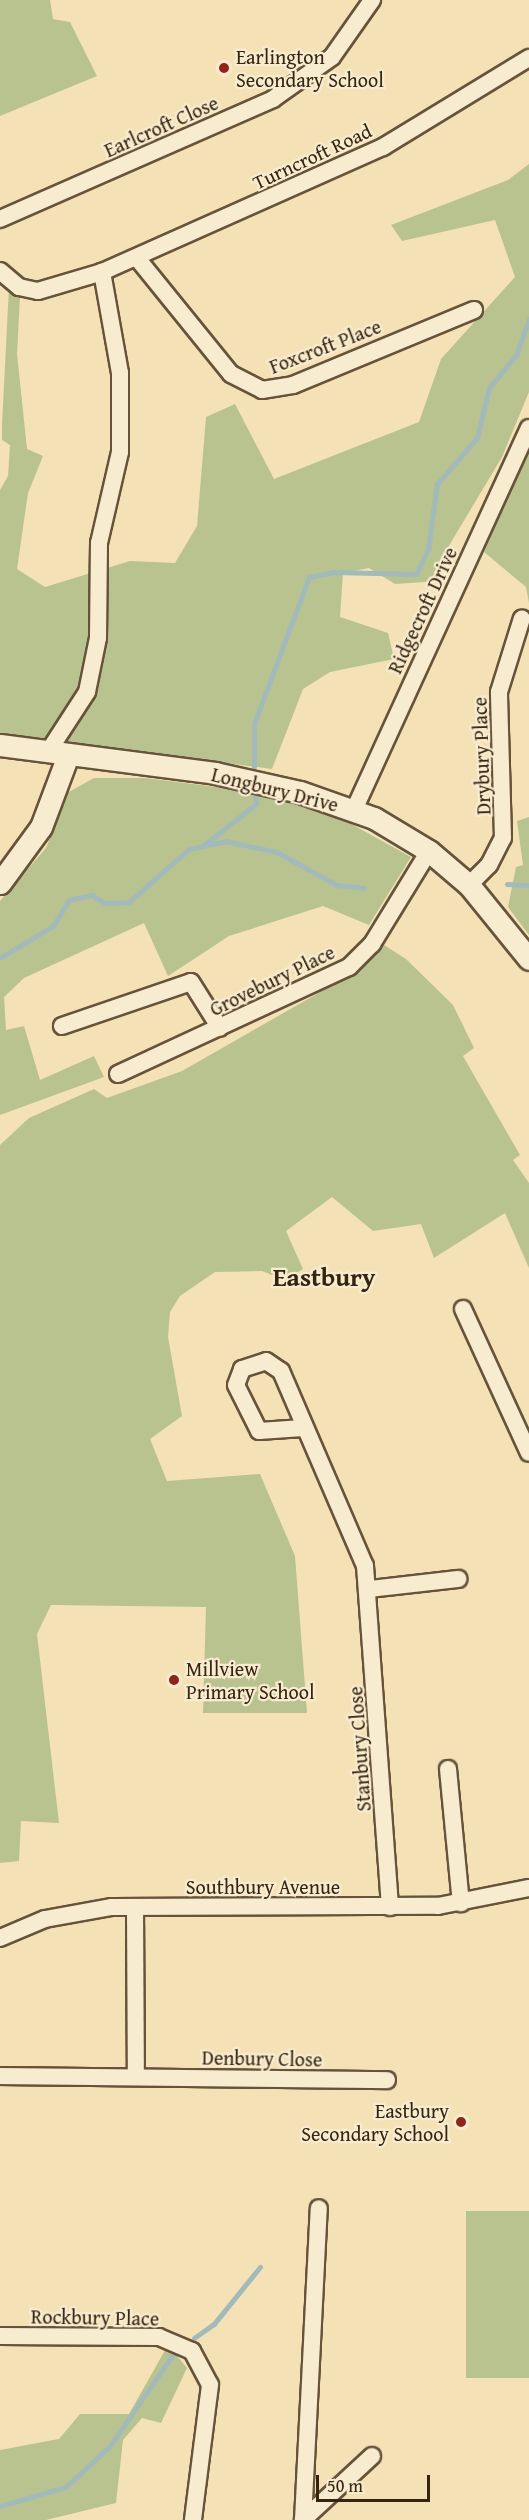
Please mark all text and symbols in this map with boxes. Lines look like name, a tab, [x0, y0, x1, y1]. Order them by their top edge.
place label: Earlington Secondary School	[236, 45, 384, 92]
marker: Earlington Secondary School	[217, 61, 231, 75]
street label: Earlcroft Close	[100, 90, 222, 162]
street label: Turncroft Road	[249, 118, 375, 194]
street label: Foxcroft Place	[266, 314, 384, 378]
street label: Ridgecroft Drive	[382, 543, 462, 677]
street label: Drybury Place	[467, 697, 495, 815]
street label: Longbury Drive	[209, 762, 341, 816]
street label: Grovebury Place	[206, 939, 338, 1021]
district label: Eastbury	[273, 1261, 375, 1293]
place label: Millview Primary School	[186, 1656, 315, 1703]
marker: Millview Primary School	[167, 1673, 181, 1687]
street label: Stanbury Close	[343, 1686, 375, 1812]
street label: Southbury Avenue	[186, 1874, 340, 1898]
street label: Denbury Close	[202, 2045, 322, 2071]
place label: Eastbury Secondary School	[301, 2098, 449, 2145]
marker: Eastbury Secondary School	[454, 2115, 468, 2129]
street label: Rockbury Place	[31, 2304, 159, 2330]
scale bar	[319, 2463, 433, 2501]
text: 50 m	[327, 2472, 363, 2499]

